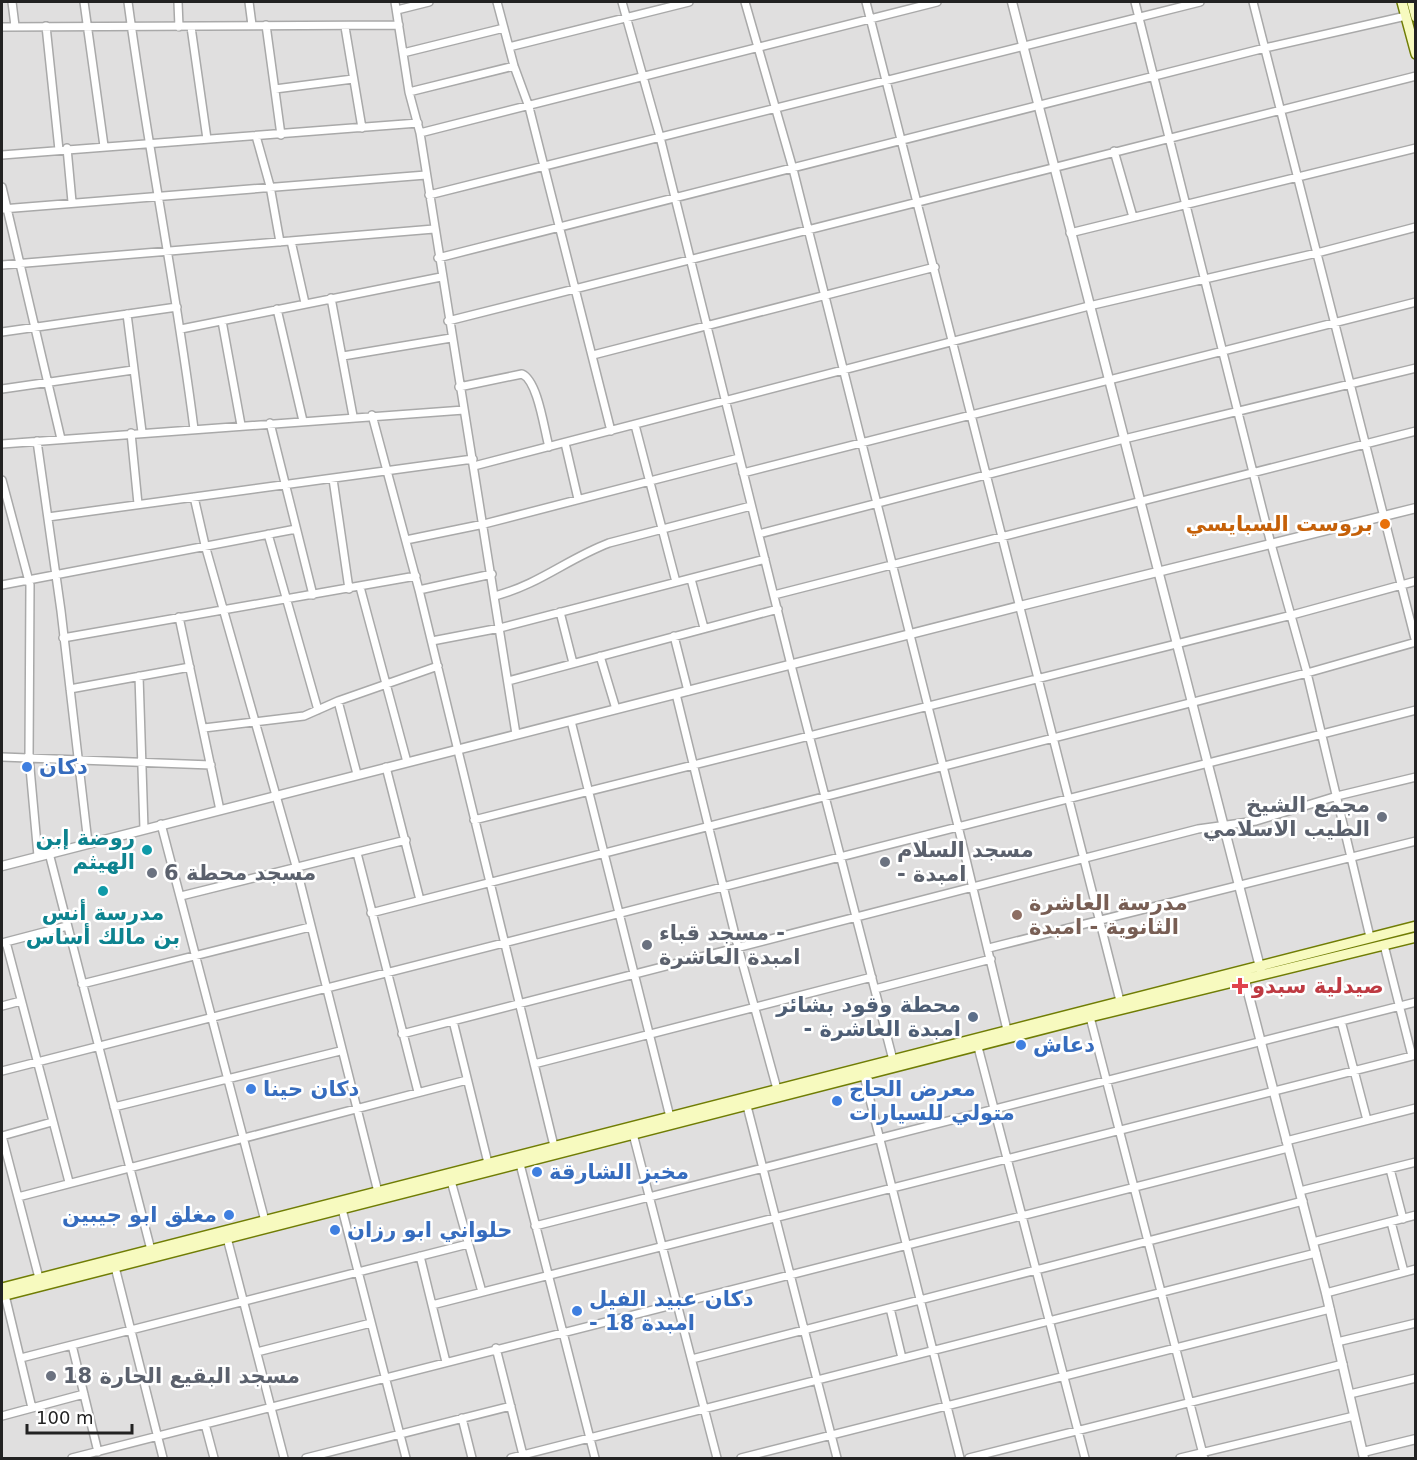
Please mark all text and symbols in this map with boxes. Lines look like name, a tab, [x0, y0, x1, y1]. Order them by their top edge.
place label: بروست السبايسي	[1185, 512, 1373, 536]
marker: بروست السبايسي	[1378, 517, 1392, 531]
place label: دكان	[39, 755, 88, 779]
marker: دكان	[20, 760, 34, 774]
place label: مجمع الشيخ الطيب الاسلامي	[1203, 793, 1370, 841]
marker: مجمع الشيخ الطيب الاسلامي	[1375, 810, 1389, 824]
place label: روضة إبن الهيثم	[36, 826, 135, 874]
place label: مسجد السلام - امبدة	[897, 838, 1034, 886]
marker: روضة إبن الهيثم	[140, 843, 154, 857]
marker: مسجد السلام - امبدة	[878, 855, 892, 869]
place label: مسجد محطة 6	[164, 861, 316, 885]
marker: مسجد محطة 6	[145, 866, 159, 880]
marker: مدرسة أنس بن مالك أساس	[96, 884, 110, 898]
place label: مدرسة العاشرة الثانوية - امبدة	[1029, 891, 1188, 939]
place label: مدرسة أنس بن مالك أساس	[26, 898, 180, 949]
marker: مدرسة العاشرة الثانوية - امبدة	[1010, 908, 1024, 922]
place label: مسجد قباء - امبدة العاشرة	[659, 921, 801, 969]
marker: مسجد قباء - امبدة العاشرة	[640, 938, 654, 952]
place label: صيدلية سبدو	[1251, 974, 1384, 998]
marker: صيدلية سبدو	[1233, 979, 1247, 993]
place label: محطة وقود بشائر - امبدة العاشرة	[775, 993, 961, 1041]
marker: محطة وقود بشائر - امبدة العاشرة	[966, 1010, 980, 1024]
place label: دعاش	[1033, 1033, 1095, 1057]
marker: دعاش	[1014, 1038, 1028, 1052]
place label: دكان حينا	[263, 1077, 359, 1101]
place label: معرض الحاج متولي للسيارات	[849, 1077, 1015, 1125]
marker: دكان حينا	[244, 1082, 258, 1096]
marker: معرض الحاج متولي للسيارات	[830, 1094, 844, 1108]
place label: مخبز الشارقة	[549, 1160, 689, 1184]
marker: مخبز الشارقة	[530, 1165, 544, 1179]
place label: مغلق ابو جيبين	[62, 1203, 217, 1227]
marker: مغلق ابو جيبين	[222, 1208, 236, 1222]
place label: حلواني ابو رزان	[347, 1218, 512, 1242]
marker: حلواني ابو رزان	[328, 1223, 342, 1237]
place label: دكان عبيد الفيل - امبدة 18	[589, 1287, 754, 1335]
marker: دكان عبيد الفيل - امبدة 18	[570, 1304, 584, 1318]
place label: مسجد البقيع الحارة 18	[63, 1364, 300, 1388]
marker: مسجد البقيع الحارة 18	[44, 1369, 58, 1383]
scale bar	[27, 1397, 132, 1435]
text: 100 m	[36, 1407, 94, 1428]

